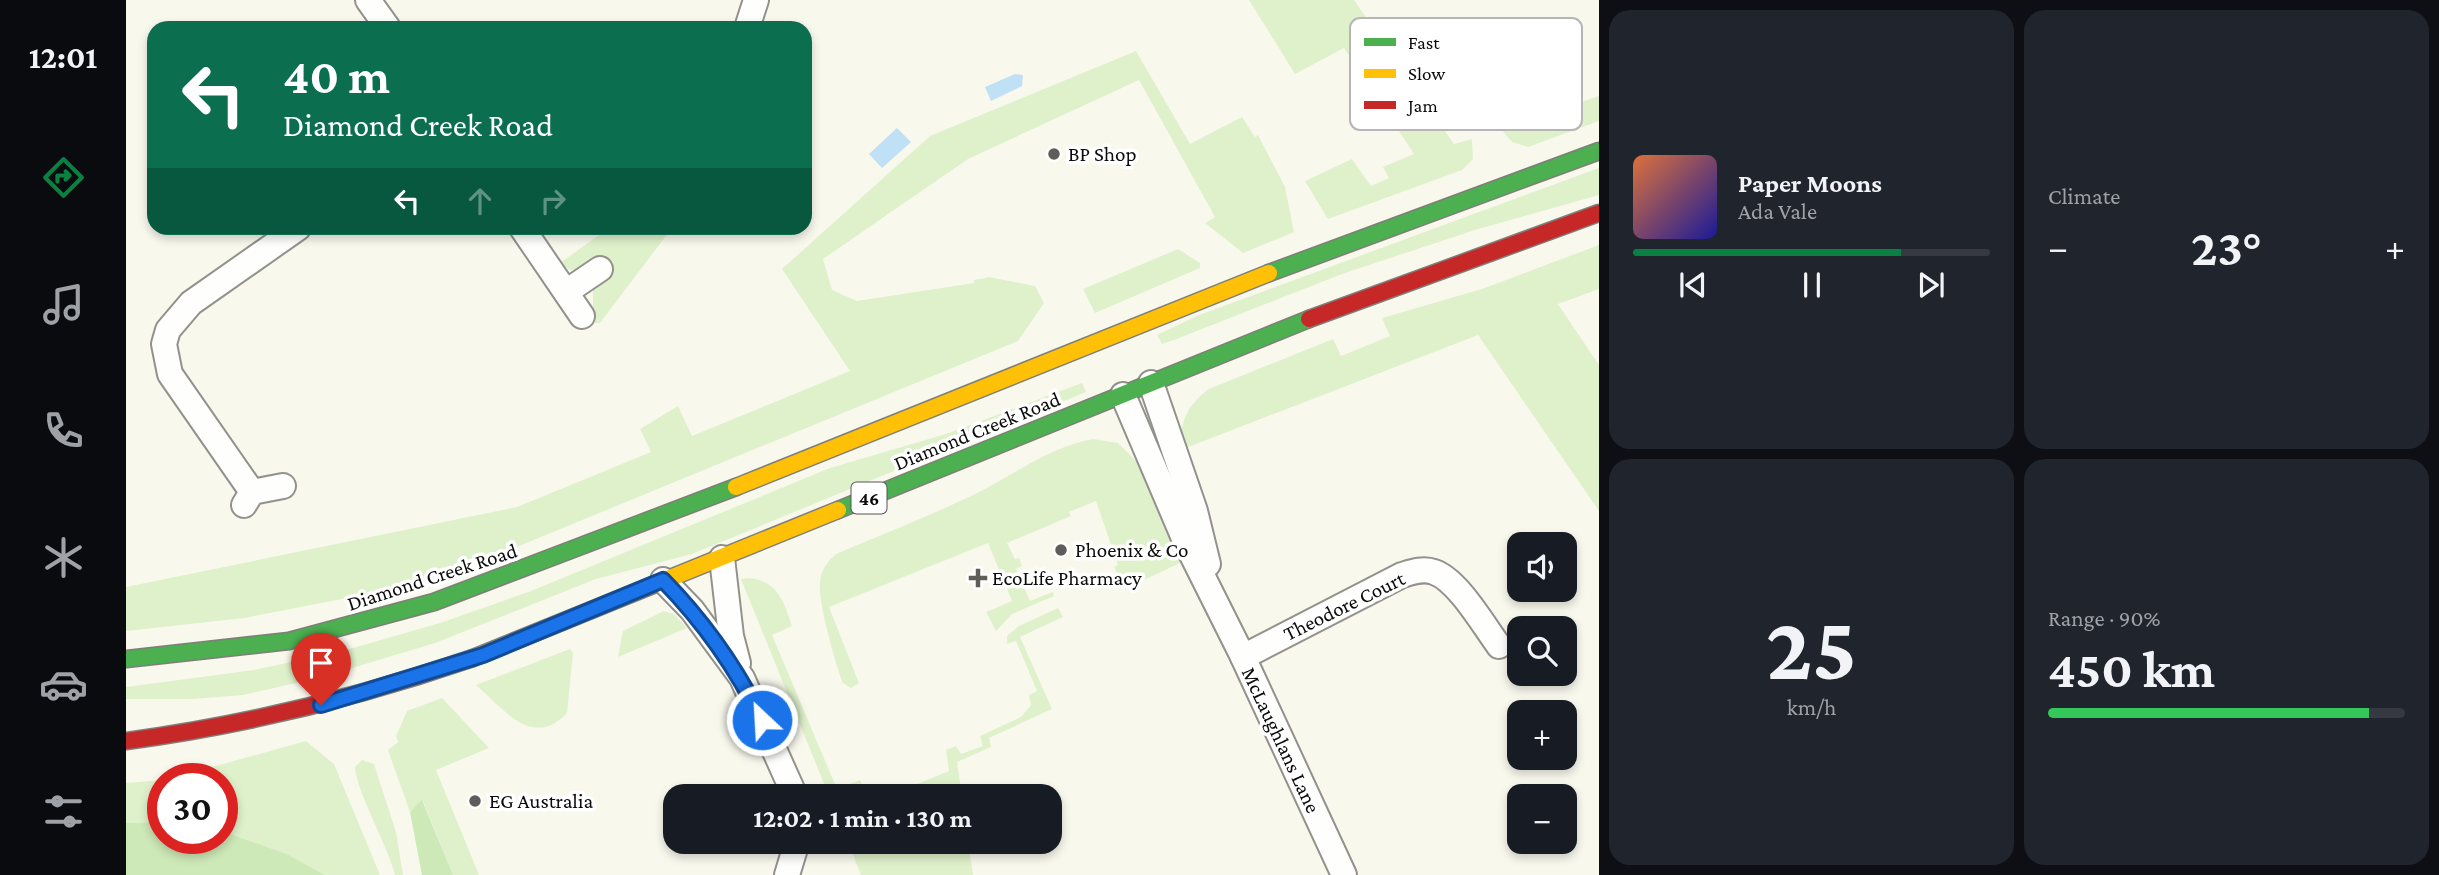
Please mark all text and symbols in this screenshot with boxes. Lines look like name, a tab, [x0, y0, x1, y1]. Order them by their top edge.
legend	[1350, 18, 1582, 130]
text: Fast	[1408, 32, 1440, 53]
text: 12:01	[29, 39, 97, 75]
icon: left	[168, 49, 259, 140]
text: 40 m	[283, 49, 390, 104]
text: Slow	[1408, 63, 1445, 84]
text: Jam	[1406, 95, 1438, 116]
text: Diamond Creek Road	[283, 107, 553, 143]
place label: BP Shop	[1068, 142, 1137, 166]
marker: BP Shop	[1046, 146, 1062, 162]
icon: directions	[39, 153, 88, 202]
text: Paper Moons	[1738, 169, 1882, 198]
icon: left	[388, 182, 426, 220]
icon: ahead	[461, 182, 499, 220]
icon: right	[534, 182, 572, 220]
text: Climate	[2048, 183, 2120, 209]
text: Ada Vale	[1738, 198, 1817, 224]
text: 23°	[2191, 218, 2262, 276]
text: −	[2048, 226, 2068, 268]
text: +	[2385, 226, 2405, 268]
icon: previous	[1674, 266, 1712, 304]
icon: pause	[1793, 266, 1831, 304]
icon: next	[1912, 266, 1950, 304]
icon: music	[39, 280, 88, 329]
street label: Diamond Creek Road	[890, 387, 1064, 475]
icon: phone	[39, 406, 88, 455]
road number: 46	[852, 482, 886, 513]
map controls	[1507, 532, 1577, 854]
button: sound	[1507, 532, 1577, 602]
icon: climate	[39, 533, 88, 582]
street label: Diamond Creek Road	[344, 538, 520, 616]
place label: Phoenix & Co	[1075, 538, 1188, 562]
marker: Phoenix & Co	[1053, 542, 1069, 558]
place label: EcoLife Pharmacy	[992, 566, 1142, 590]
street label: Theodore Court	[1279, 566, 1410, 646]
marker: EcoLife Pharmacy	[970, 570, 986, 586]
text: 25	[1766, 597, 1857, 699]
text: Range · 90%	[2048, 605, 2161, 631]
button: search	[1507, 616, 1577, 686]
pin	[291, 633, 351, 705]
text: 450 km	[2048, 640, 2215, 698]
icon: arrive	[302, 644, 340, 682]
icon: car	[39, 660, 88, 709]
street label: McLaughlans Lane	[1237, 663, 1325, 817]
position arrow	[725, 683, 799, 757]
text: km/h	[1787, 694, 1836, 720]
button: +	[1507, 700, 1577, 770]
speed limit sign: 30	[147, 763, 238, 854]
button: −	[1507, 784, 1577, 854]
icon: filters	[39, 787, 88, 836]
place label: EG Australia	[489, 789, 593, 813]
marker: EG Australia	[467, 793, 483, 809]
text: 12:02 · 1 min · 130 m	[753, 804, 972, 833]

